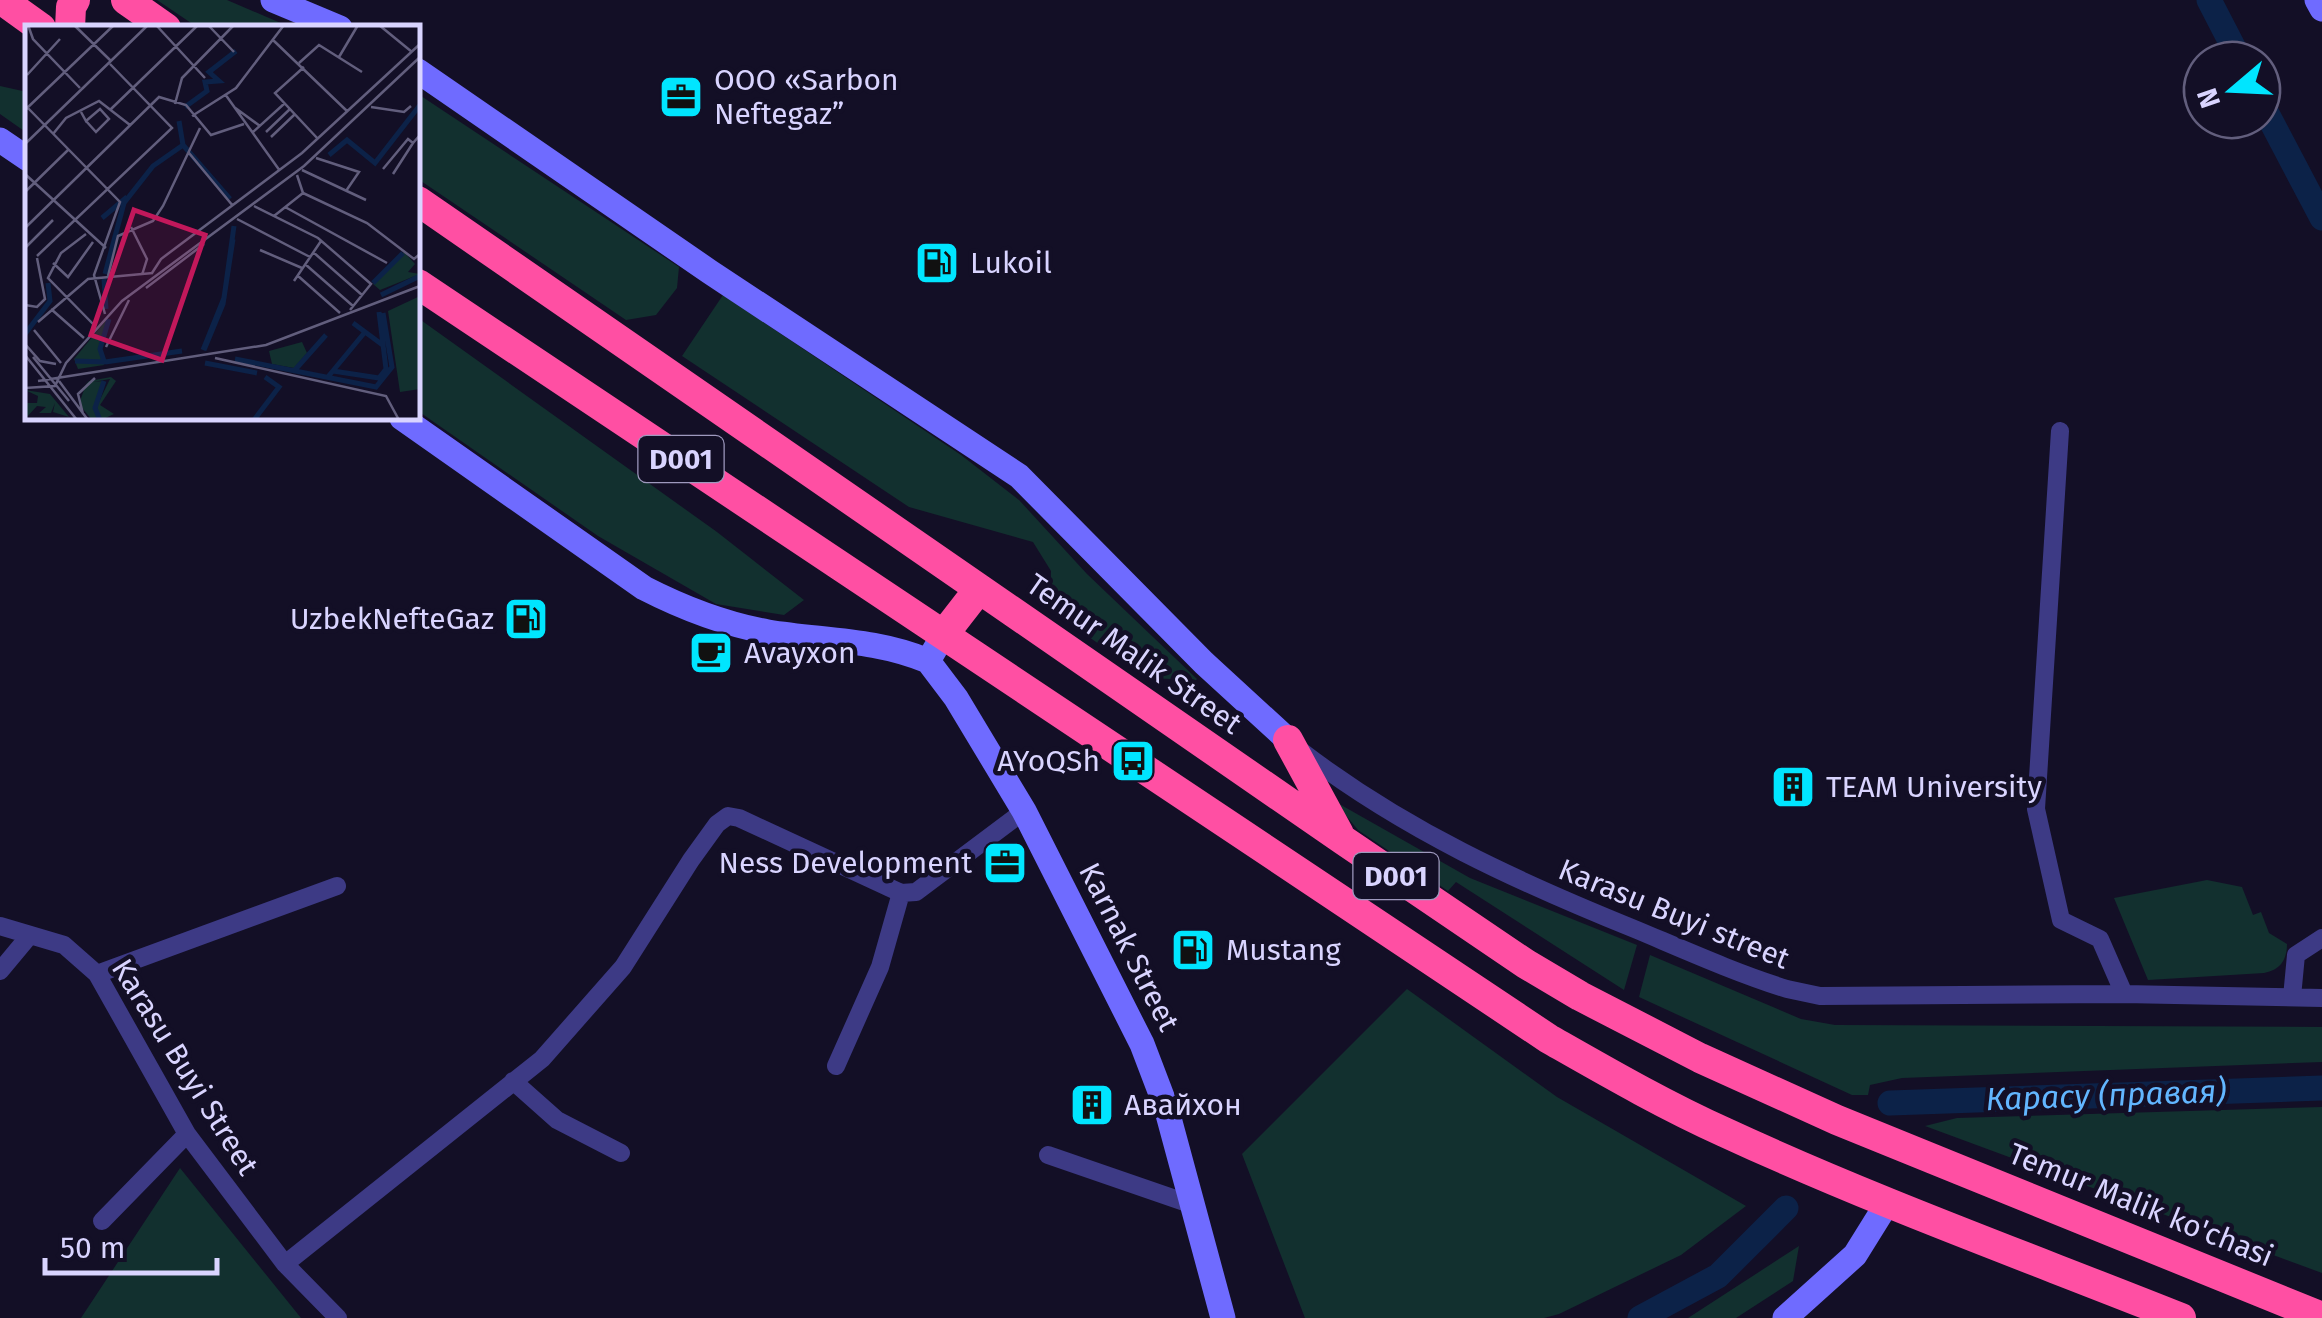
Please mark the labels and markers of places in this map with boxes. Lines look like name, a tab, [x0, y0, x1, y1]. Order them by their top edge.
place label: ООО «Sarbon Neftegaz”	[714, 62, 899, 132]
office icon: ООО «Sarbon Neftegaz”	[658, 74, 704, 120]
fuel station icon: Lukoil	[914, 240, 960, 286]
place label: Lukoil	[970, 245, 1052, 281]
fuel station icon: UzbekNefteGaz	[503, 596, 549, 642]
place label: UzbekNefteGaz	[290, 601, 494, 637]
cafe icon: Avayxon	[688, 630, 734, 676]
place label: Avayxon	[744, 635, 855, 671]
bus stop icon: AYoQSh	[1110, 738, 1156, 784]
place label: AYoQSh	[997, 743, 1100, 779]
building icon: TEAM University	[1770, 764, 1816, 810]
place label: TEAM University	[1826, 769, 2042, 805]
office icon: Ness Development	[982, 840, 1028, 886]
place label: Ness Development	[719, 845, 972, 881]
fuel station icon: Mustang	[1170, 927, 1216, 973]
place label: Mustang	[1226, 932, 1341, 968]
building icon: Авайхон	[1069, 1082, 1115, 1128]
place label: Авайхон	[1124, 1087, 1242, 1123]

